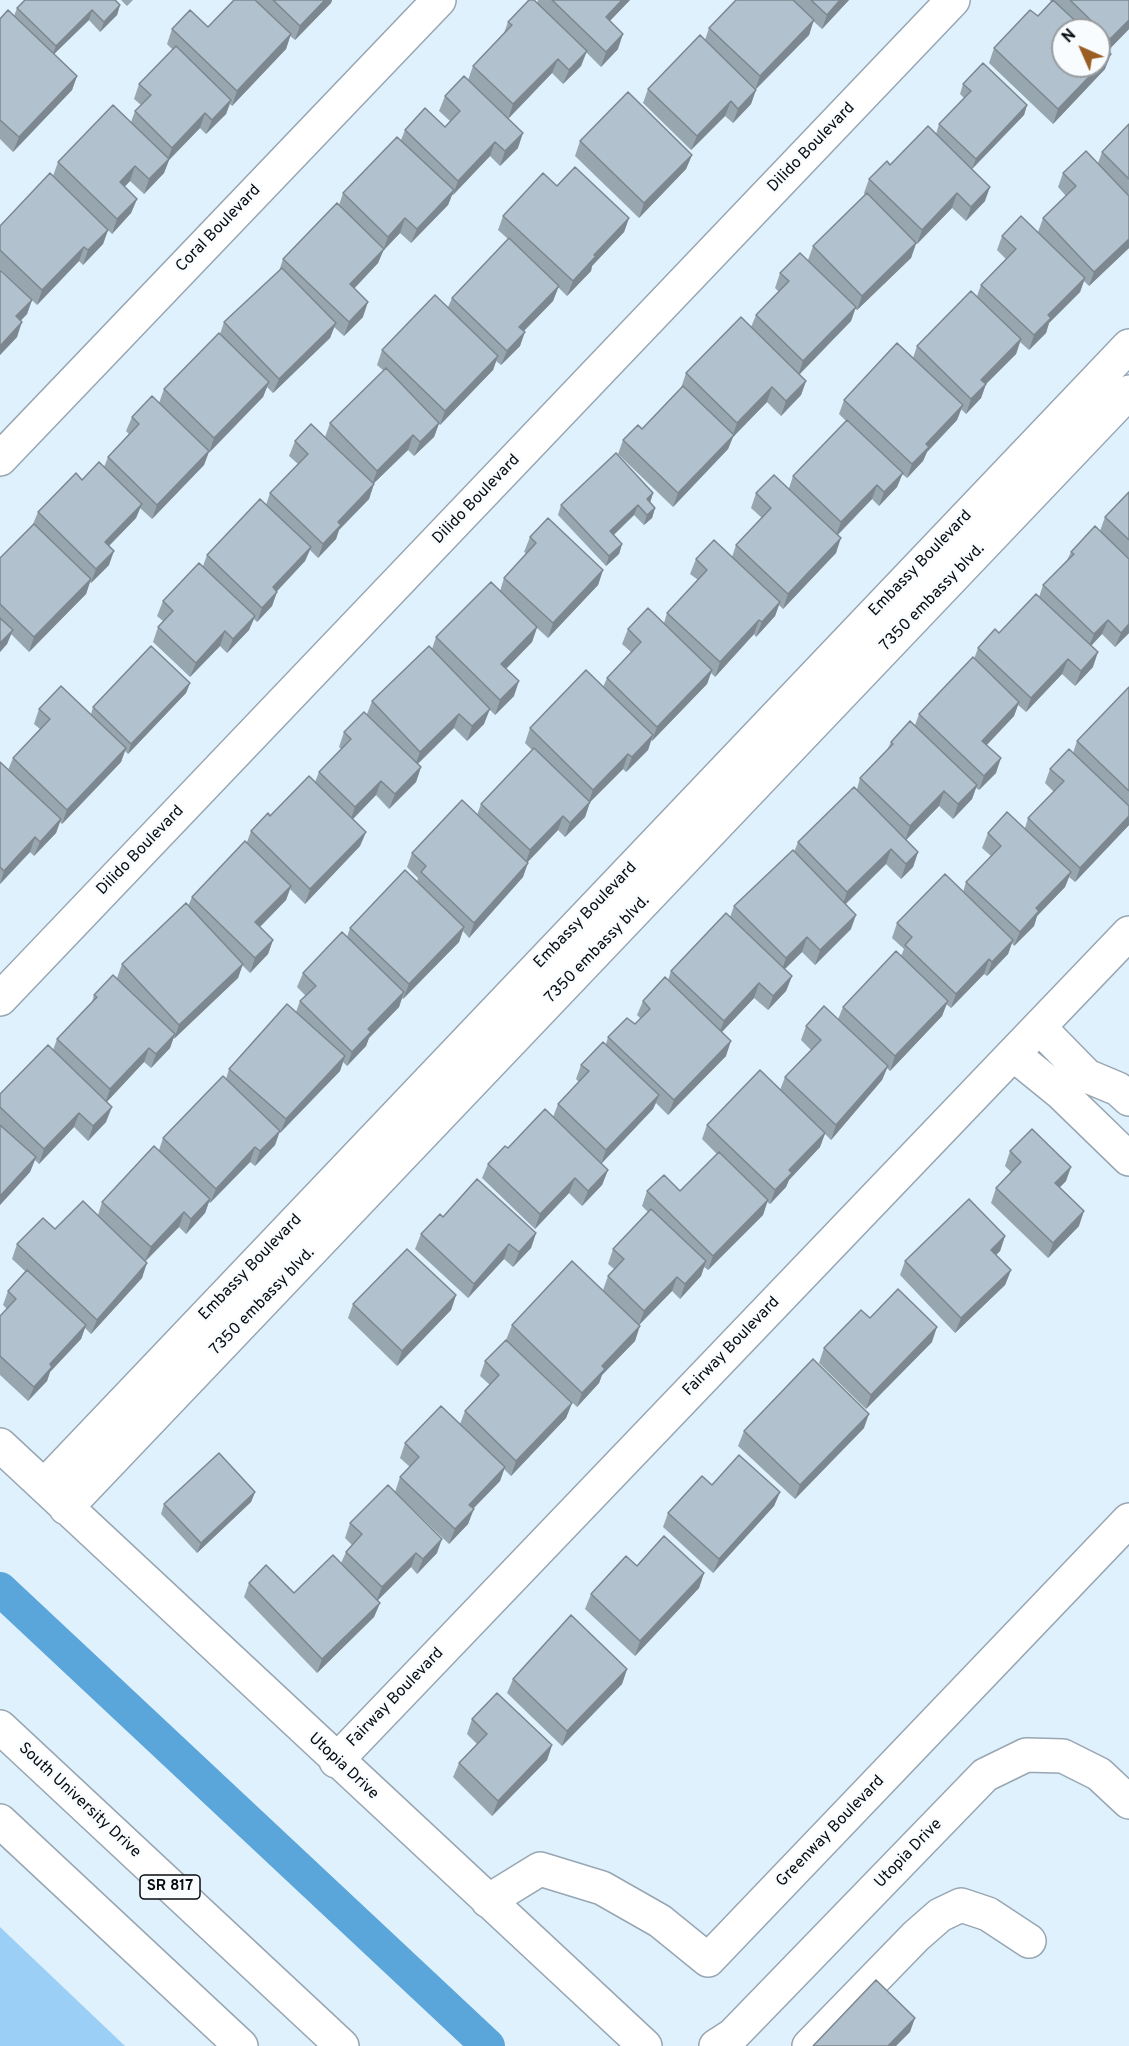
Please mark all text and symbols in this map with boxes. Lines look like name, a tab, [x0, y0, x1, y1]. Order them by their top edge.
north arrow	[1051, 18, 1111, 78]
text: N	[1059, 26, 1081, 48]
street label: Dilido Boulevard	[764, 99, 860, 197]
street label: Coral Boulevard	[173, 181, 265, 277]
street label: Dilido Boulevard	[429, 451, 525, 549]
street label: Embassy Boulevard	[865, 507, 977, 621]
street label: 7350 embassy blvd.	[877, 540, 989, 656]
street label: Dilido Boulevard	[93, 802, 189, 900]
street label: Embassy Boulevard	[530, 859, 642, 973]
street label: 7350 embassy blvd.	[542, 892, 654, 1008]
street label: Embassy Boulevard	[195, 1211, 307, 1325]
street label: 7350 embassy blvd.	[207, 1244, 319, 1360]
street label: Fairway Boulevard	[680, 1293, 784, 1401]
street label: Fairway Boulevard	[344, 1644, 448, 1752]
street label: Utopia Drive	[304, 1730, 382, 1804]
street label: South University Drive	[14, 1739, 144, 1863]
street label: Greenway Boulevard	[773, 1772, 889, 1892]
street label: Utopia Drive	[871, 1815, 947, 1893]
road number: SR 817	[140, 1875, 200, 1899]

